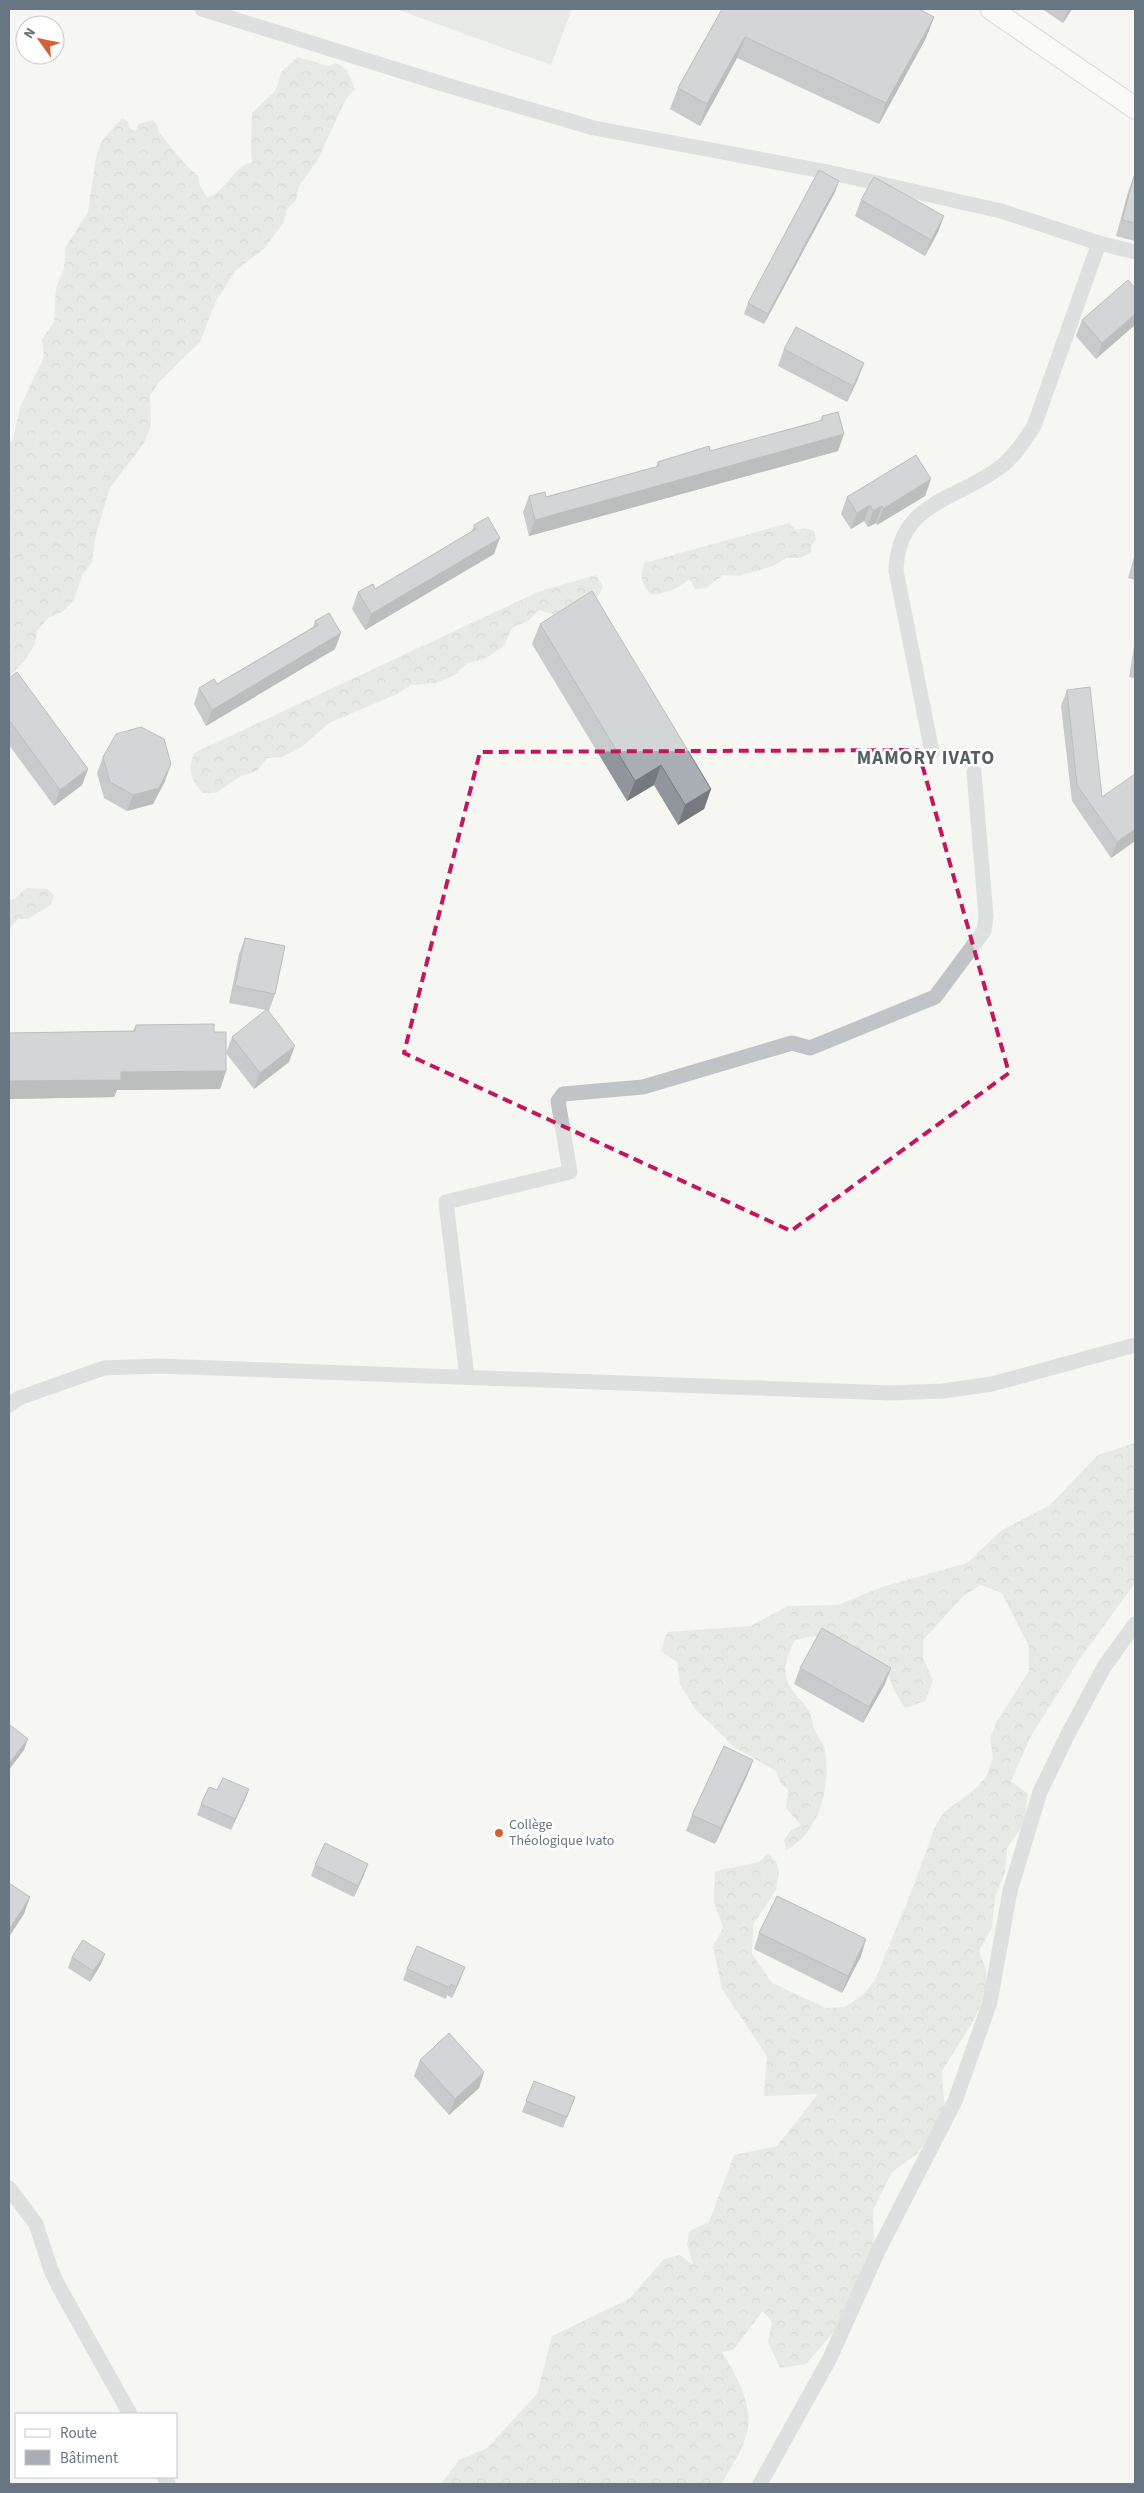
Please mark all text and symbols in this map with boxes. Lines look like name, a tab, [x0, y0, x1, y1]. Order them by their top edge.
north arrow	[15, 15, 65, 65]
text: N	[19, 24, 41, 43]
district label: MAMORY IVATO	[857, 745, 995, 772]
place label: Collège Théologique Ivato	[509, 1815, 614, 1851]
marker: Collège Théologique Ivato	[493, 1827, 505, 1839]
legend	[15, 2413, 178, 2478]
text: Route	[60, 2423, 97, 2444]
text: Bâtiment	[60, 2448, 118, 2469]

